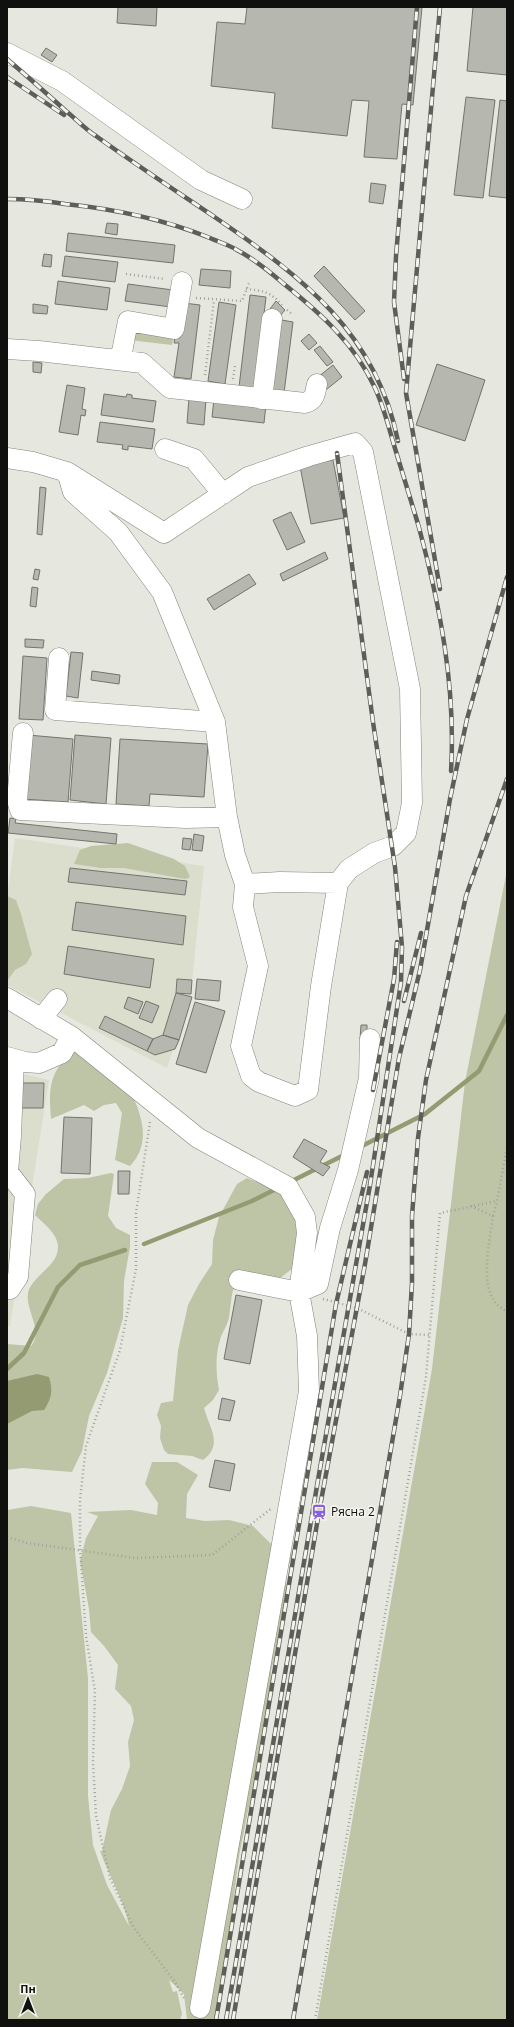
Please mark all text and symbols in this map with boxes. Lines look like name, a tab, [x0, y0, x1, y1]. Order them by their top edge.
station icon: Рясна 2	[310, 1503, 328, 1521]
place label: Рясна 2	[331, 1503, 375, 1520]
north arrow	[8, 1979, 48, 2019]
text: Пн	[20, 1981, 36, 1996]

